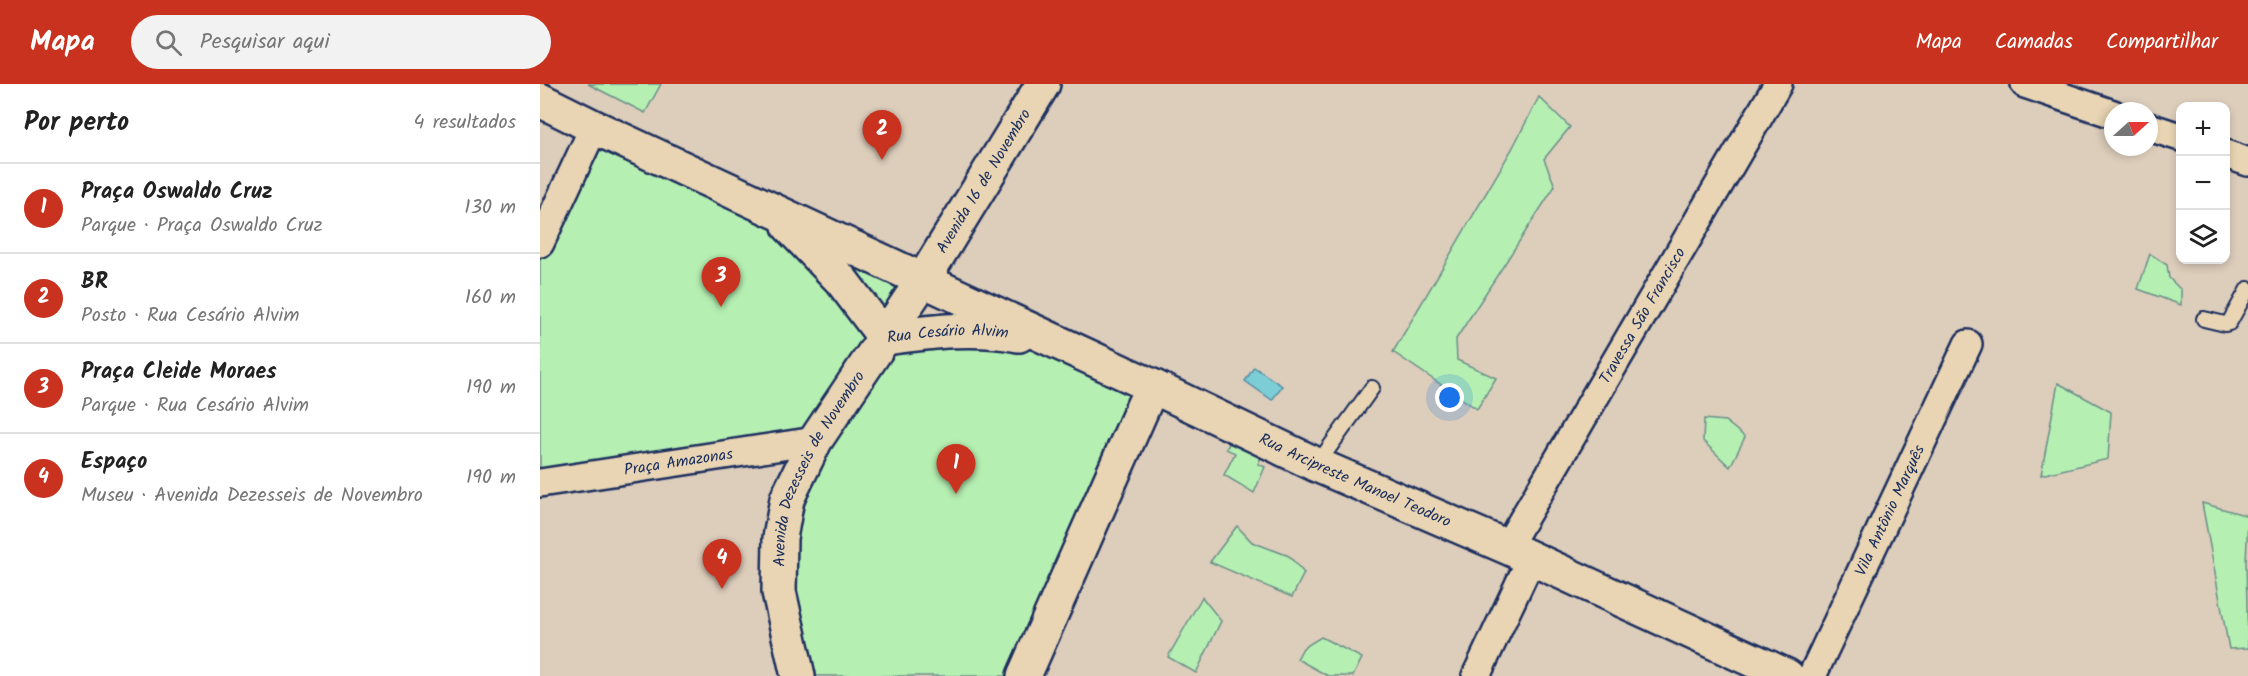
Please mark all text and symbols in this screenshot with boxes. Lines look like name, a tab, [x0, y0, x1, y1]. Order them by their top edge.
search box	[131, 15, 551, 69]
text: Mapa	[30, 20, 95, 65]
text: Pesquisar aqui	[200, 25, 330, 60]
icon: search	[152, 26, 185, 59]
text: Mapa	[1915, 26, 1962, 59]
text: Camadas	[1995, 26, 2073, 59]
text: Compartilhar	[2106, 26, 2218, 59]
text: Por perto	[24, 102, 129, 144]
north arrow	[2104, 102, 2158, 156]
map controls	[2176, 102, 2230, 264]
button: +	[2176, 102, 2230, 156]
street label: Avenida 16 de Novembro	[930, 104, 1037, 258]
text: 4 resultados	[414, 107, 516, 139]
pin: 2	[862, 110, 902, 160]
button: −	[2176, 156, 2230, 210]
text: Praça Oswaldo Cruz	[81, 175, 273, 210]
text: 1	[40, 192, 47, 224]
text: 130 m	[464, 192, 516, 224]
text: Parque · Praça Oswaldo Cruz	[81, 210, 323, 242]
button: layers	[2176, 210, 2230, 264]
street label: Travessa São Francisco	[1593, 243, 1692, 389]
pin: 3	[702, 258, 741, 307]
text: BR	[81, 265, 108, 300]
text: 2	[38, 282, 49, 314]
text: 160 m	[465, 282, 516, 314]
text: Posto · Rua Cesário Alvim	[81, 300, 299, 332]
street label: Rua Cesário Alvim	[885, 318, 1010, 350]
text: Praça Cleide Moraes	[81, 355, 277, 390]
street label: Avenida Dezesseis de Novembro	[767, 366, 871, 567]
text: 3	[38, 372, 49, 404]
text: 190 m	[466, 372, 516, 404]
your location	[1435, 383, 1464, 412]
text: Parque · Rua Cesário Alvim	[81, 390, 309, 422]
street label: Rua Arcipreste Manoel Teodoro	[1255, 427, 1455, 534]
street label: Vila Antônio Marquês	[1848, 440, 1932, 580]
street label: Praça Amazonas	[622, 441, 735, 483]
pin: 1	[936, 444, 976, 494]
text: Espaço	[81, 445, 147, 480]
text: 4	[38, 462, 49, 494]
text: 190 m	[466, 462, 516, 494]
text: Museu · Avenida Dezesseis de Novembro	[81, 480, 423, 512]
pin: 4	[702, 540, 741, 589]

